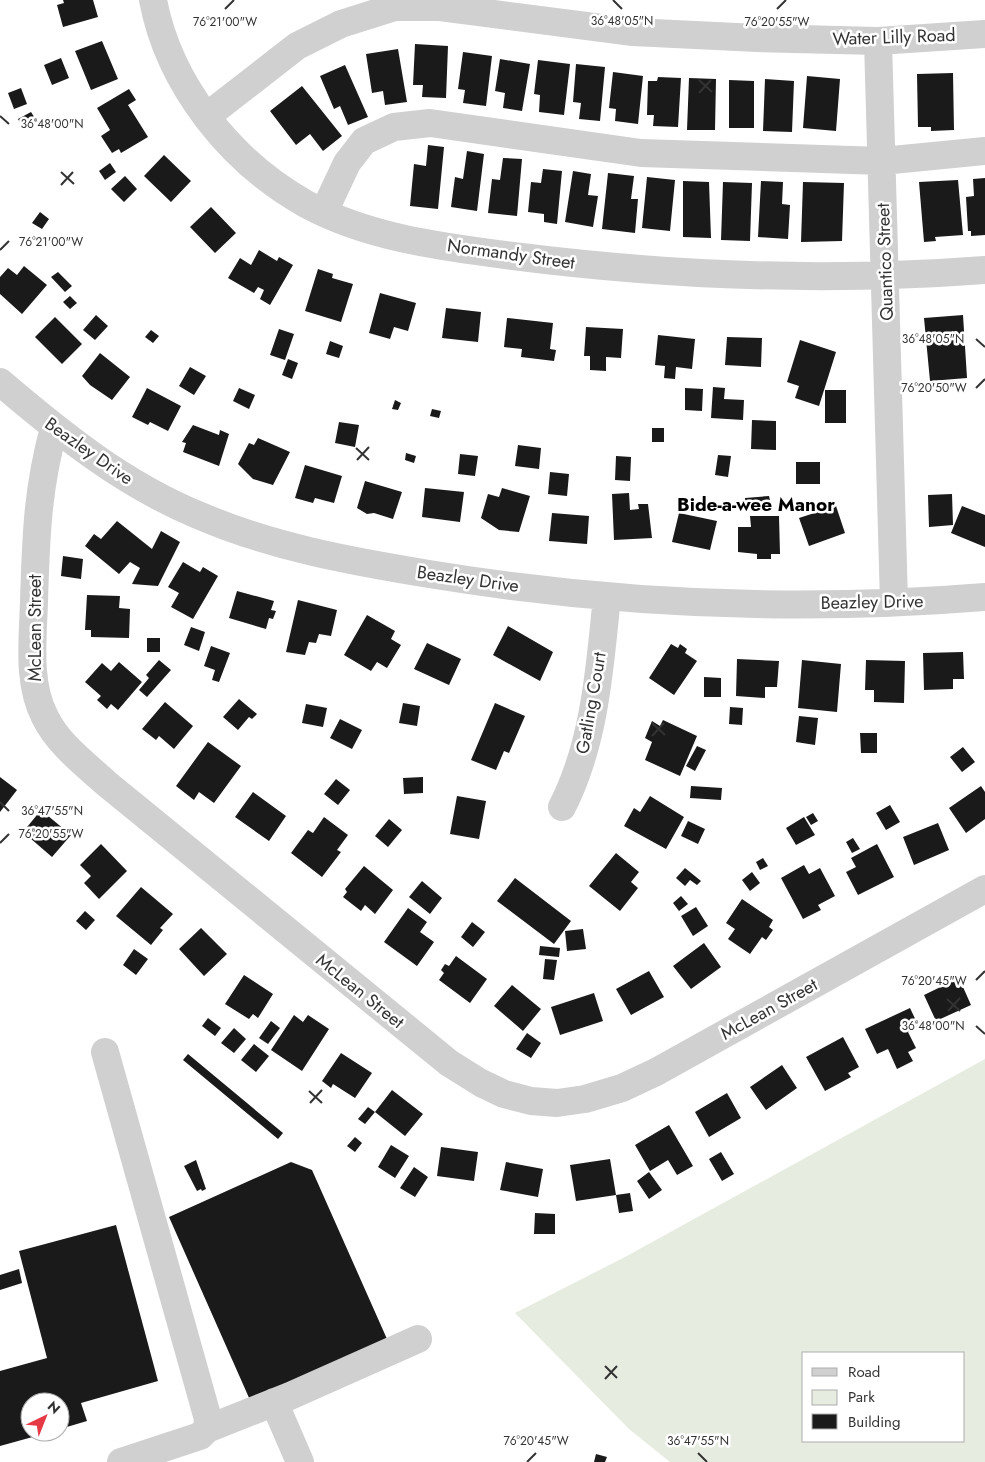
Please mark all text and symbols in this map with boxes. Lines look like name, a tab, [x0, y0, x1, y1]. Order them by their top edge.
text: 36°48'05"N	[591, 12, 653, 30]
text: 76°21'00"W	[193, 13, 257, 31]
text: 76°20'55"W	[745, 13, 810, 31]
street label: Water Lilly Road	[832, 22, 956, 52]
text: 36°48'00"N	[20, 115, 84, 133]
street label: Quantico Street	[870, 202, 900, 321]
street label: Normandy Street	[445, 232, 577, 276]
text: 76°21'00"W	[19, 233, 83, 251]
text: 36°48'05"N	[902, 330, 964, 348]
text: 76°20'50"W	[901, 379, 967, 397]
street label: Beazley Drive	[39, 411, 139, 491]
district label: Bide-a-wee Manor	[677, 491, 835, 518]
street label: Beazley Drive	[415, 559, 521, 599]
street label: McLean Street	[22, 574, 48, 682]
street label: Beazley Drive	[820, 588, 924, 616]
street label: Gatling Court	[569, 649, 613, 756]
text: 36°47'55"N	[21, 802, 83, 820]
text: 76°20'55"W	[19, 825, 84, 843]
street label: McLean Street	[310, 947, 410, 1035]
street label: McLean Street	[716, 971, 823, 1046]
text: 76°20'45"W	[901, 972, 967, 990]
text: 36°48'00"N	[901, 1017, 965, 1035]
legend	[802, 1352, 965, 1442]
text: Road	[848, 1361, 880, 1383]
text: Park	[848, 1386, 875, 1408]
north arrow	[20, 1392, 70, 1442]
text: N	[43, 1396, 65, 1419]
text: Building	[848, 1411, 900, 1433]
text: 76°20'45"W	[503, 1432, 569, 1450]
text: 36°47'55"N	[667, 1432, 729, 1450]

